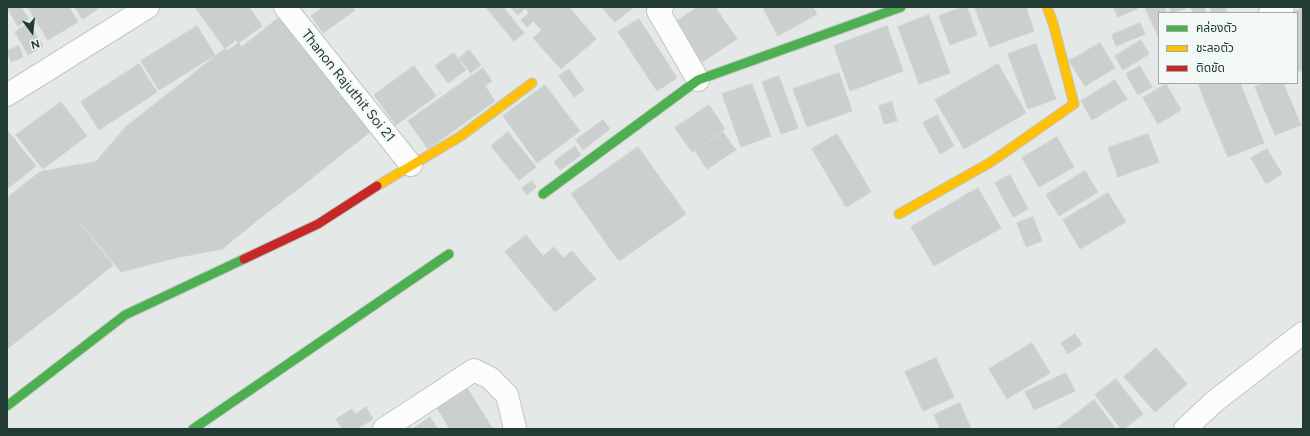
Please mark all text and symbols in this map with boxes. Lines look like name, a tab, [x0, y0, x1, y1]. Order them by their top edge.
north arrow	[12, 12, 52, 52]
legend	[1158, 12, 1298, 84]
text: คล่องตัว	[1196, 21, 1237, 35]
street label: Thanon Rajuthit Soi 21	[298, 27, 398, 145]
text: N	[29, 37, 41, 51]
text: ชะลอตัว	[1196, 41, 1234, 55]
text: ติดขัด	[1196, 61, 1225, 75]

